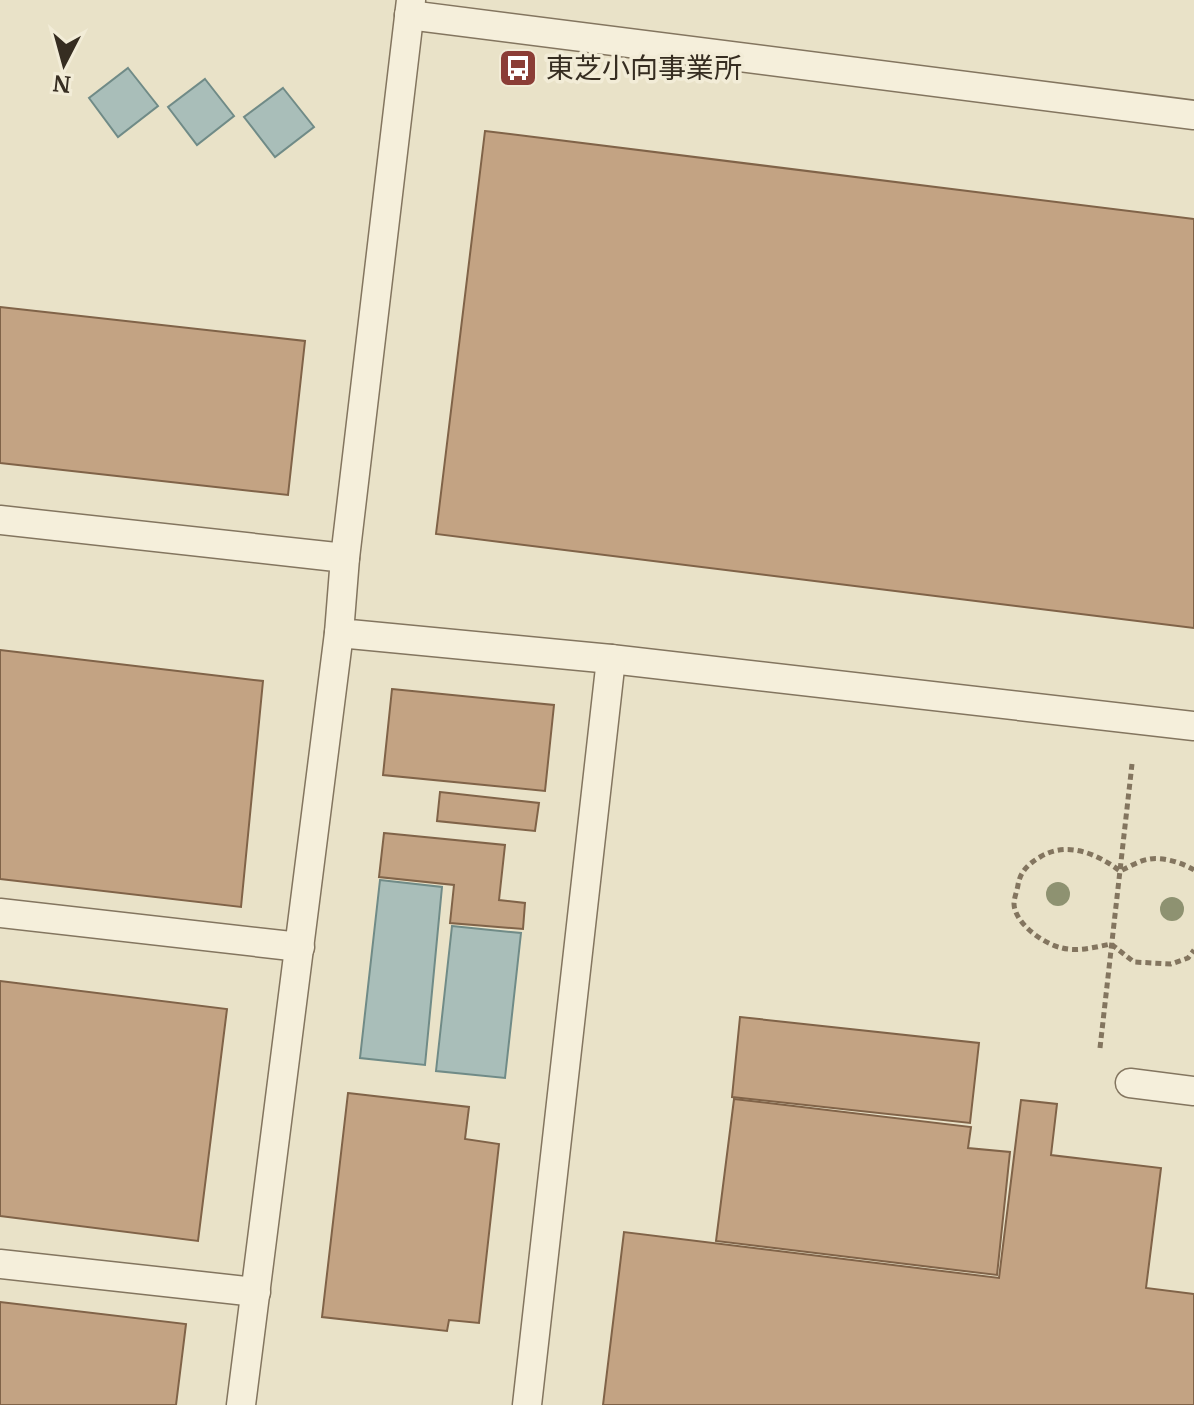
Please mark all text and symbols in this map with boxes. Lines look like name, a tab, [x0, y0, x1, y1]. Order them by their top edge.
north arrow	[24, 24, 104, 104]
bus stop icon: 東芝小向事業所	[497, 47, 539, 89]
place label: 東芝小向事業所	[546, 50, 742, 86]
text: N	[51, 69, 72, 99]

